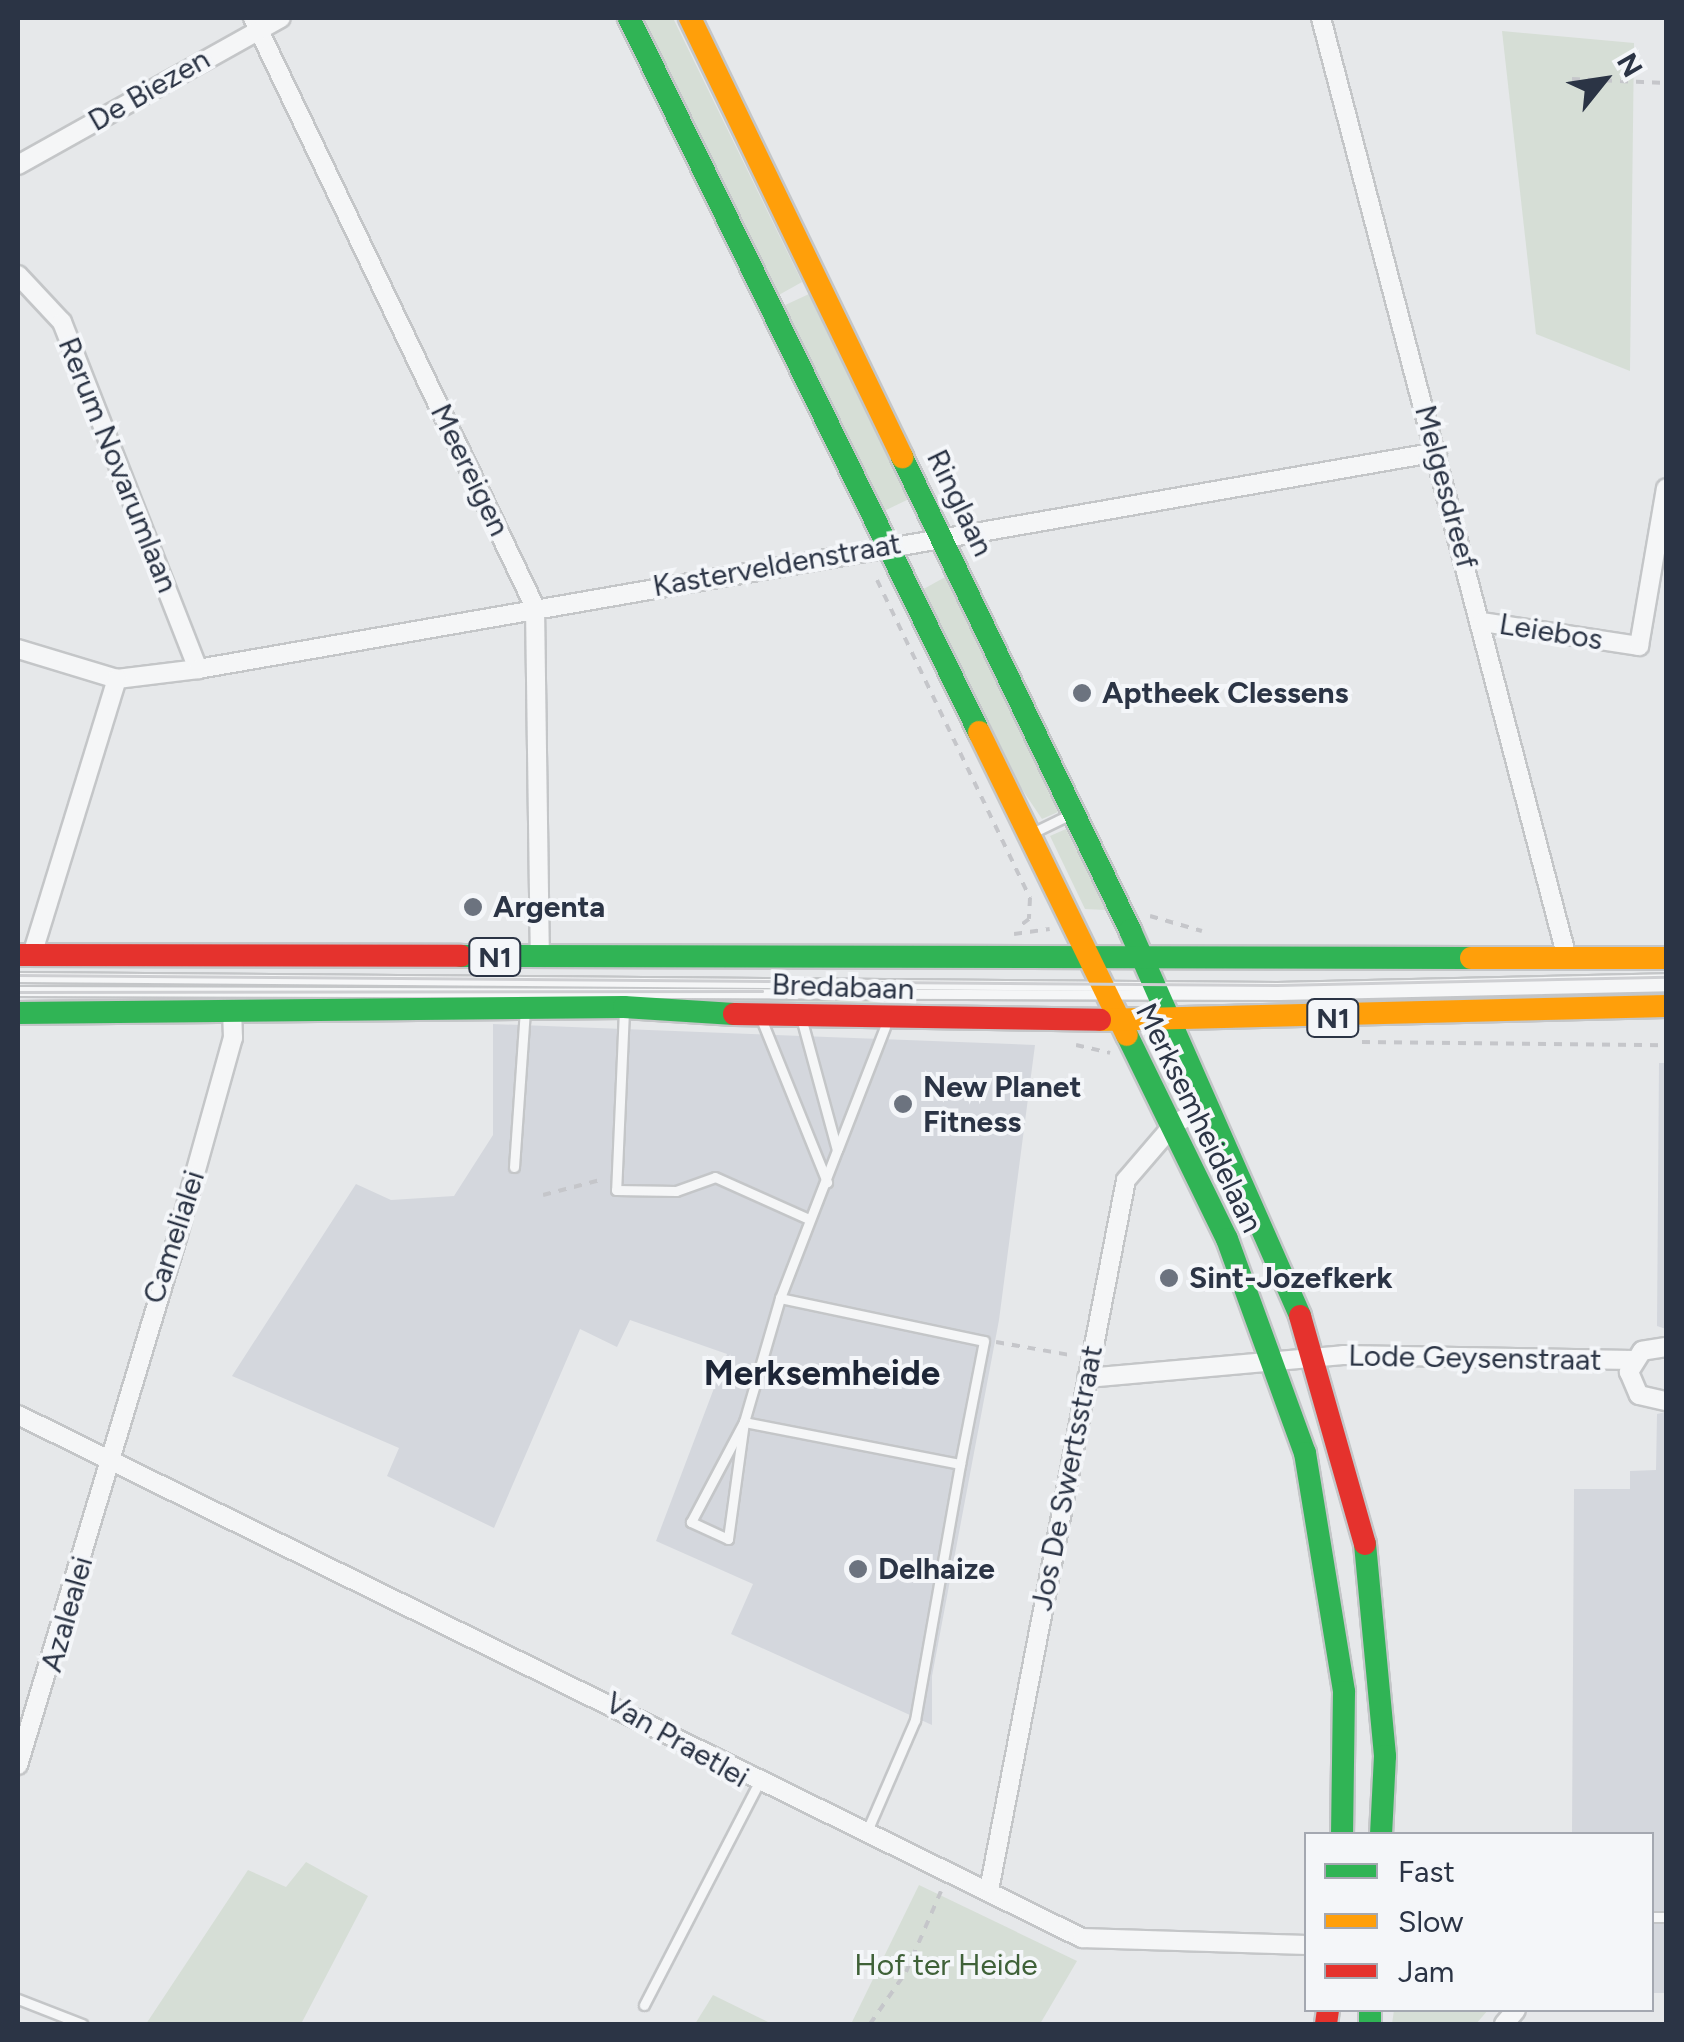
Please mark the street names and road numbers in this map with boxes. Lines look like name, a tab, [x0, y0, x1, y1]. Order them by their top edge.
street label: De Biezen	[82, 41, 216, 139]
street label: Rerum Novarumlaan	[50, 332, 186, 598]
street label: Meereigen	[423, 398, 517, 542]
street label: Melgesdreef	[1407, 401, 1485, 573]
street label: Ringlaan	[919, 444, 1001, 562]
street label: Kasterveldenstraat	[650, 525, 904, 605]
street label: Leiebos	[1497, 606, 1605, 658]
road number: N1	[468, 934, 522, 980]
street label: Bredabaan	[771, 967, 915, 1007]
road number: N1	[1306, 995, 1360, 1041]
street label: Merksemheidelaan	[1128, 998, 1270, 1238]
street label: Camelialei	[136, 1166, 212, 1308]
street label: Lode Geysenstraat	[1348, 1338, 1602, 1378]
street label: Jos De Swertsstraat	[1024, 1342, 1110, 1614]
street label: Azalealei	[33, 1552, 101, 1676]
street label: Van Praetlei	[599, 1685, 755, 1795]

